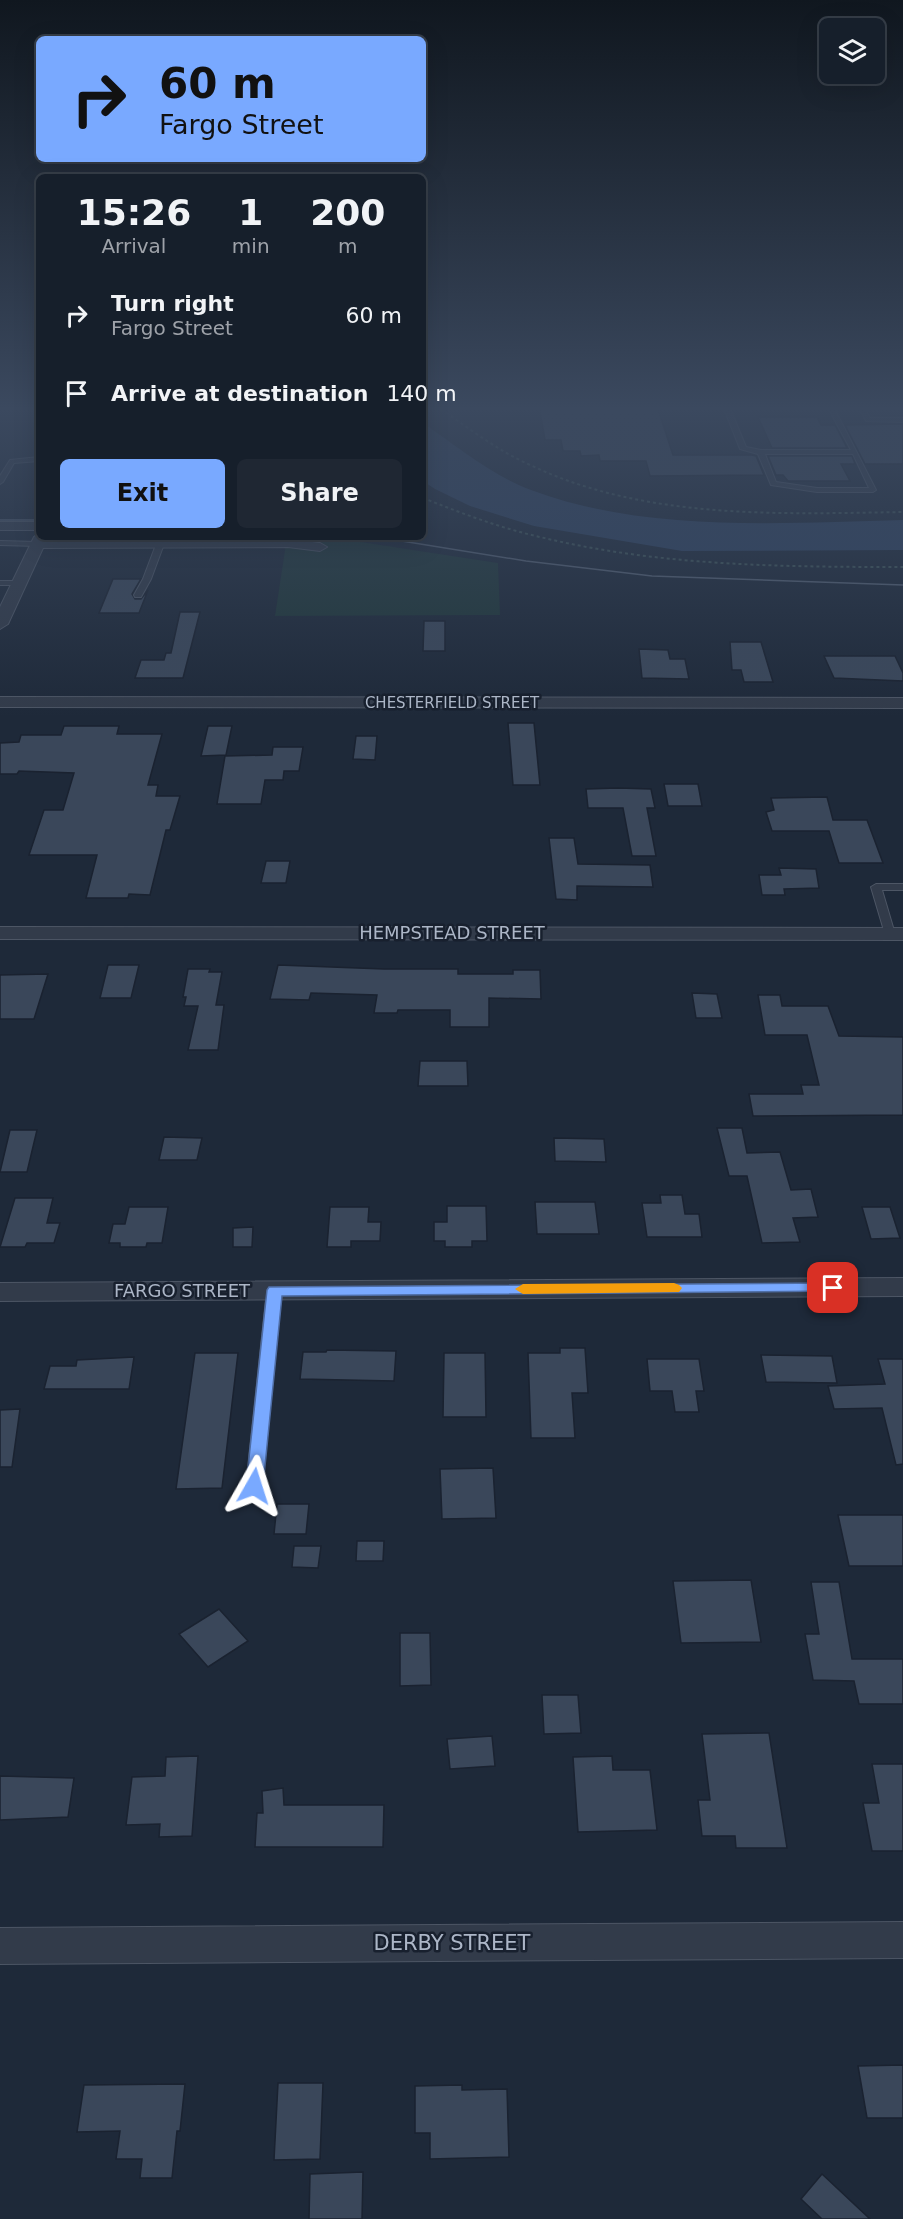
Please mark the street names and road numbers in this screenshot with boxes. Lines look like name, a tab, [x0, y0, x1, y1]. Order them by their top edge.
street label: CHESTERFIELD STREET	[365, 694, 540, 712]
street label: HEMPSTEAD STREET	[359, 922, 546, 943]
street label: FARGO STREET	[114, 1280, 251, 1301]
street label: DERBY STREET	[374, 1931, 531, 1955]

